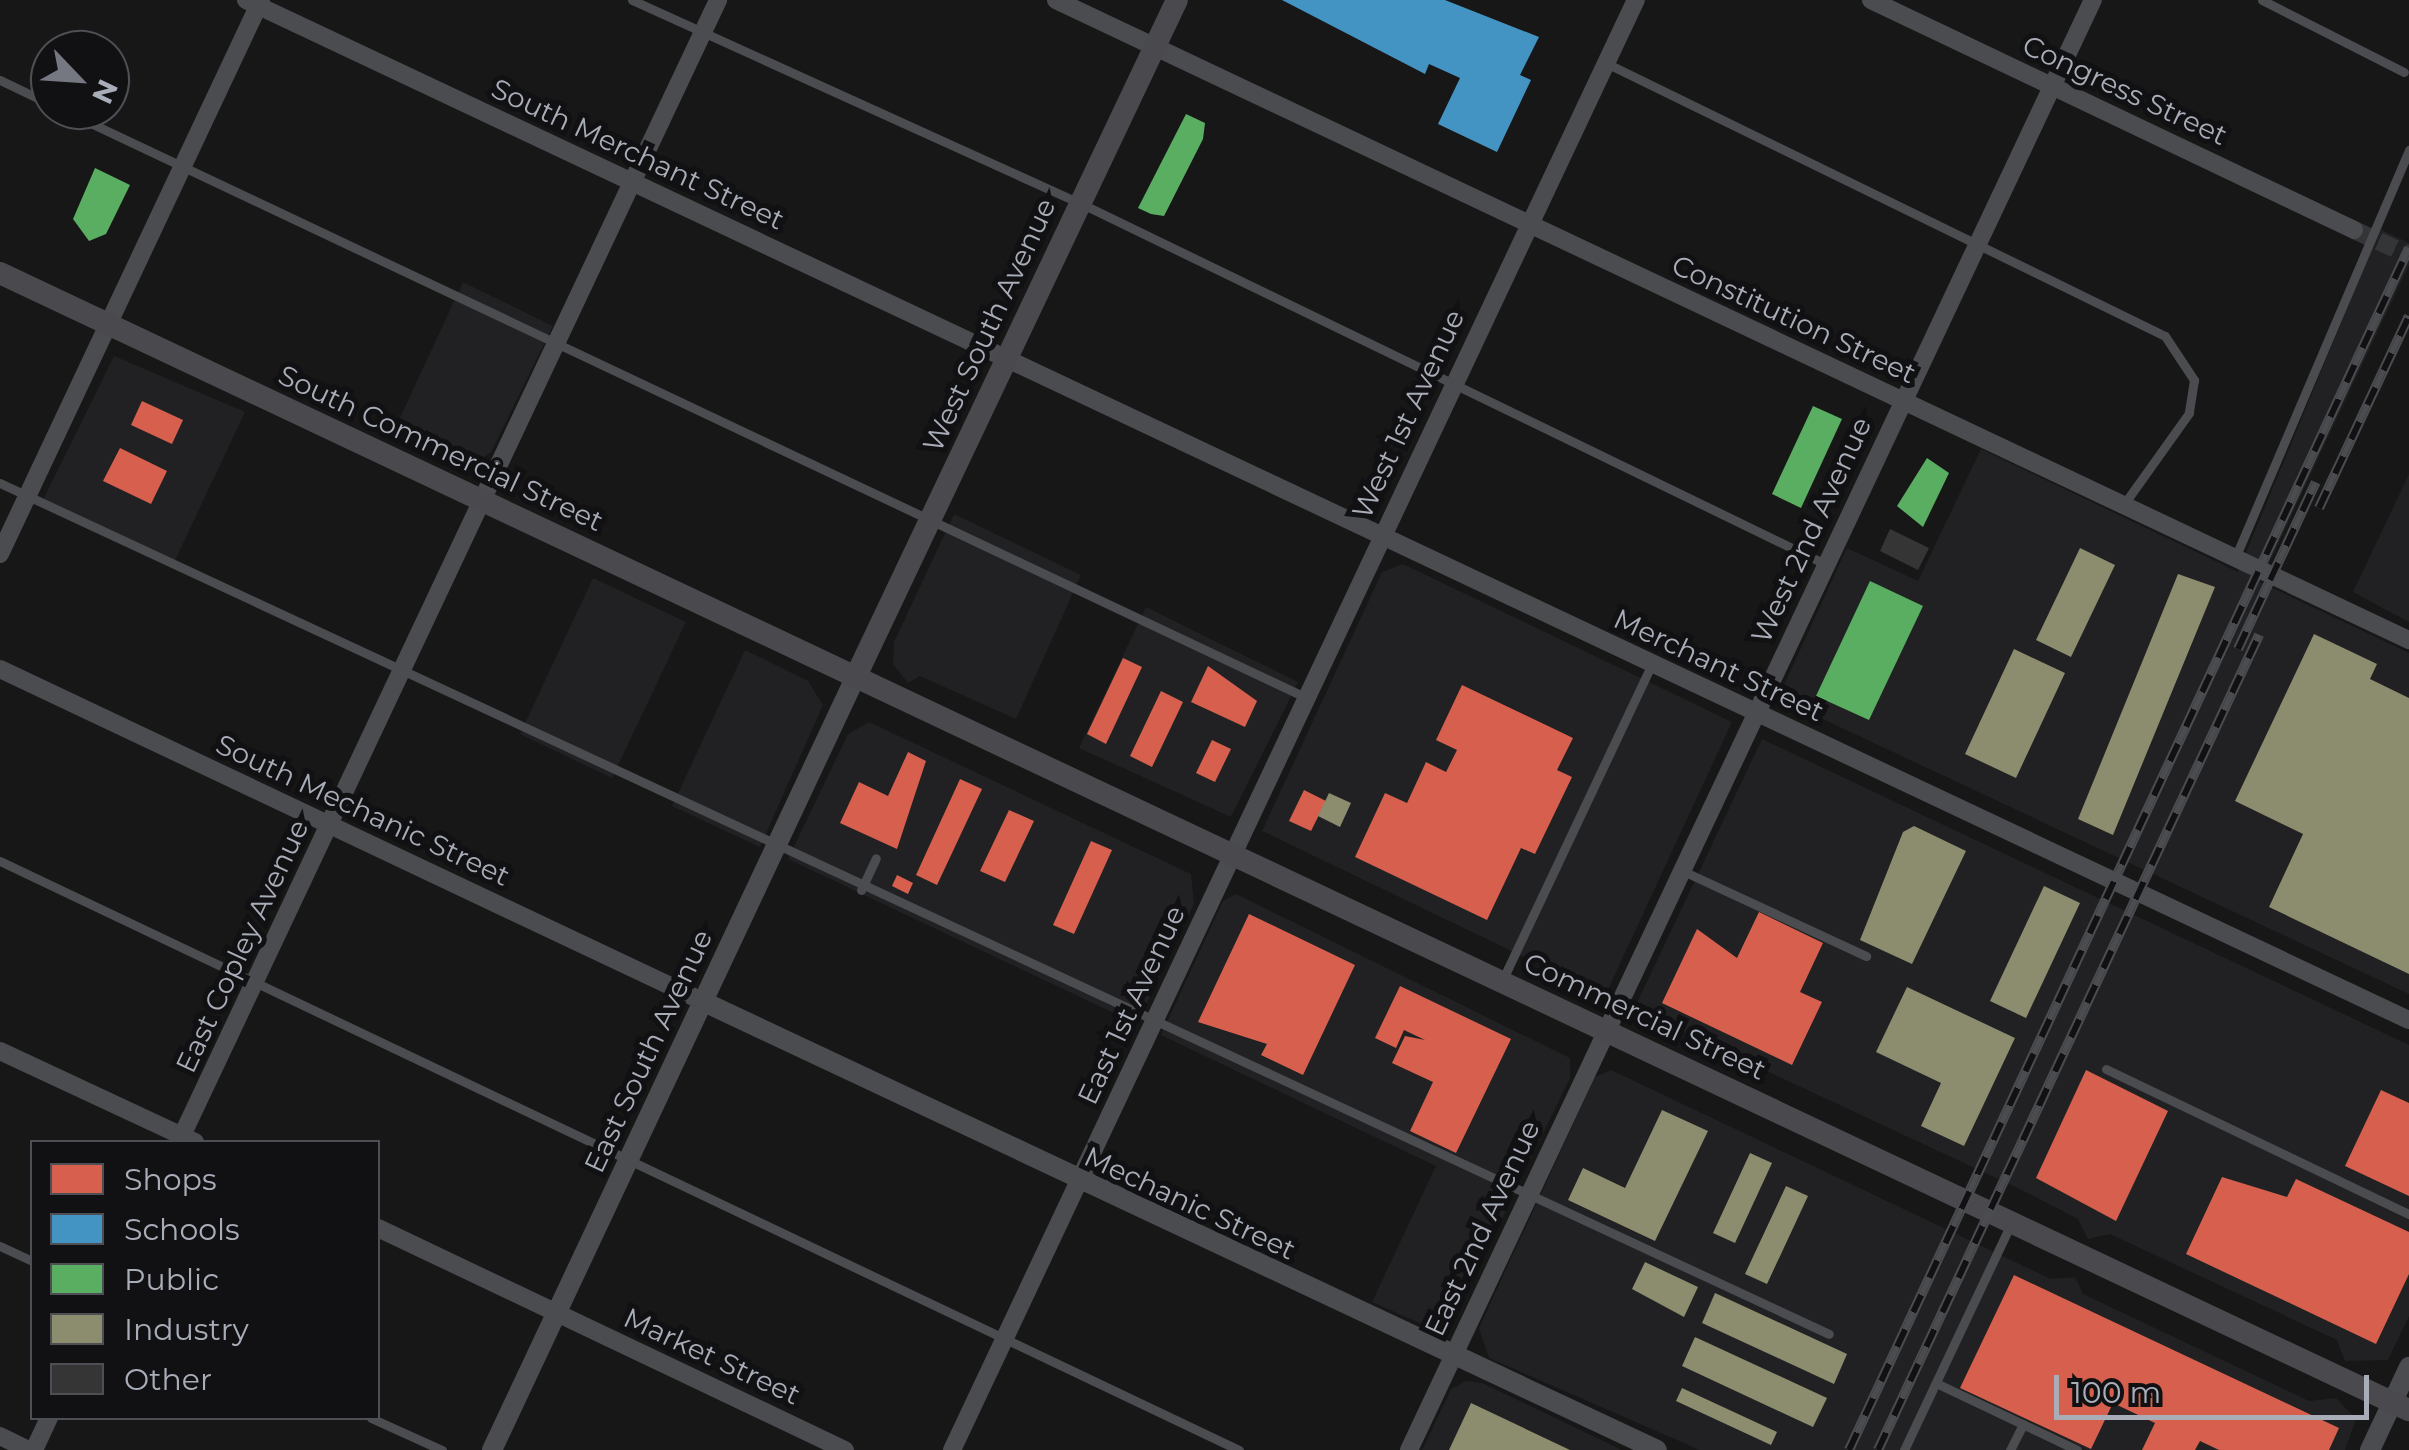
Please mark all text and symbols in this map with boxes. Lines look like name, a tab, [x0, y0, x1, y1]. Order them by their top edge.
street label: Congress Street	[2017, 28, 2233, 152]
north arrow	[30, 30, 130, 130]
street label: South Merchant Street	[486, 71, 790, 237]
text: N	[85, 74, 126, 109]
street label: West South Avenue	[916, 193, 1062, 457]
street label: Constitution Street	[1667, 248, 1921, 390]
street label: West 1st Avenue	[1345, 304, 1471, 524]
street label: South Commercial Street	[273, 358, 609, 538]
street label: West 2nd Avenue	[1744, 412, 1878, 648]
street label: Merchant Street	[1609, 602, 1829, 728]
street label: South Mechanic Street	[211, 727, 515, 893]
street label: East Copley Avenue	[169, 814, 315, 1078]
street label: East 1st Avenue	[1070, 900, 1192, 1110]
street label: East South Avenue	[577, 924, 719, 1178]
street label: Commercial Street	[1519, 945, 1771, 1087]
street label: East 2nd Avenue	[1417, 1115, 1547, 1341]
street label: Mechanic Street	[1079, 1139, 1301, 1267]
legend	[30, 1140, 380, 1420]
text: Shops	[124, 1161, 217, 1198]
text: Schools	[124, 1211, 240, 1248]
text: Public	[124, 1261, 219, 1298]
street label: Market Street	[618, 1300, 806, 1412]
text: Industry	[124, 1311, 249, 1348]
scale bar	[2059, 1355, 2374, 1417]
text: Other	[124, 1361, 212, 1398]
text: 100 m	[2071, 1374, 2161, 1411]

